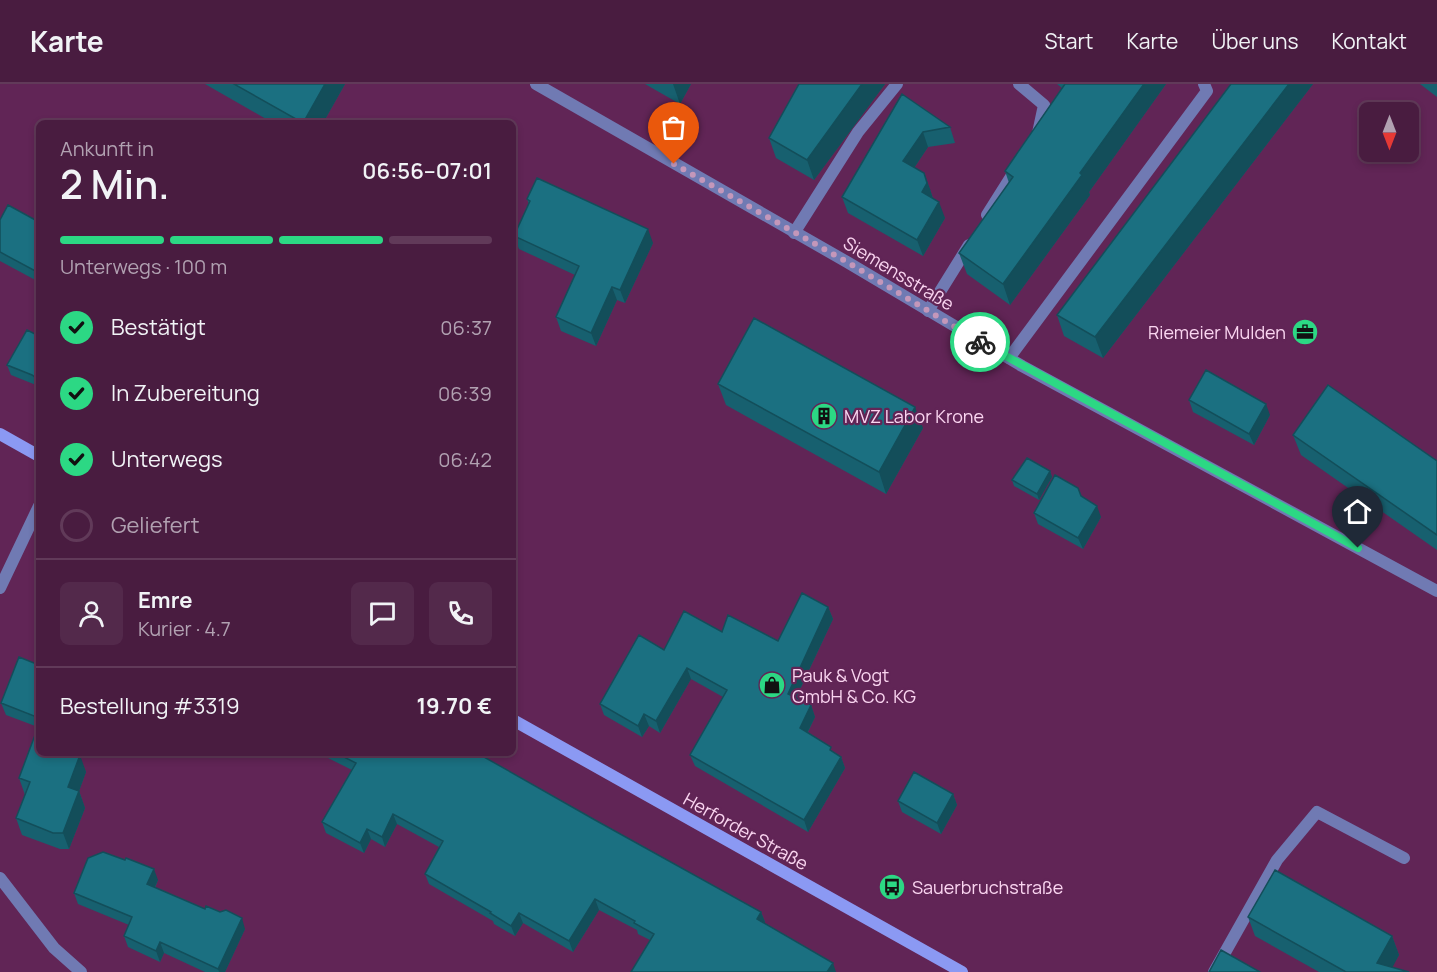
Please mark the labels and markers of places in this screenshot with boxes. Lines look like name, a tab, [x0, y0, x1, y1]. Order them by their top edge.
pin	[648, 102, 699, 164]
office icon: Riemeier Mulden	[1290, 317, 1320, 347]
place label: Riemeier Mulden	[1148, 320, 1286, 344]
building icon: MVZ Labor Krone	[809, 401, 839, 431]
place label: MVZ Labor Krone	[844, 404, 984, 428]
pin	[1332, 486, 1383, 548]
place label: Pauk & Vogt GmbH & Co. KG	[792, 663, 916, 708]
shop icon: Pauk & Vogt GmbH & Co. KG	[757, 670, 787, 700]
bus stop icon: Sauerbruchstraße	[877, 872, 907, 902]
place label: Sauerbruchstraße	[912, 875, 1063, 899]

